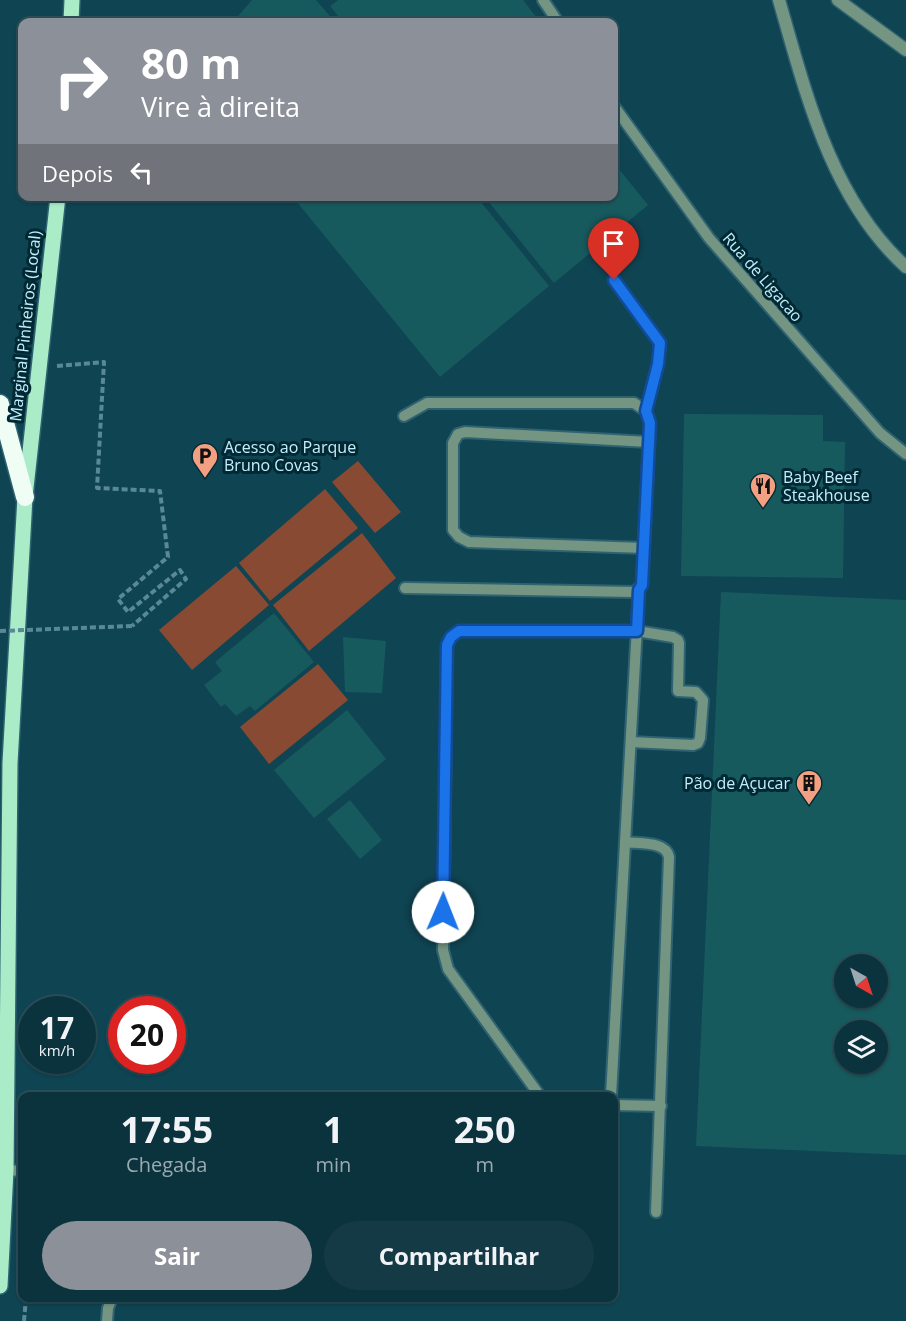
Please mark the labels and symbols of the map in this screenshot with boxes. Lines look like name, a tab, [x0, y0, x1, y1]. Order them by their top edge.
pin	[588, 218, 639, 280]
street label: Rua de Ligacao	[718, 228, 808, 326]
street label: Marginal Pinheiros (Local)	[4, 229, 46, 422]
place label: Acesso ao Parque Bruno Covas	[224, 436, 356, 476]
parking icon: Acesso ao Parque Bruno Covas	[190, 441, 220, 479]
place label: Baby Beef Steakhouse	[783, 466, 870, 506]
restaurant icon: Baby Beef Steakhouse	[748, 471, 778, 509]
building icon: Pão de Açucar	[794, 768, 824, 806]
place label: Pão de Açucar	[684, 772, 790, 794]
position arrow	[411, 880, 475, 944]
north arrow	[834, 954, 888, 1008]
speed limit sign: 20	[108, 996, 186, 1074]

